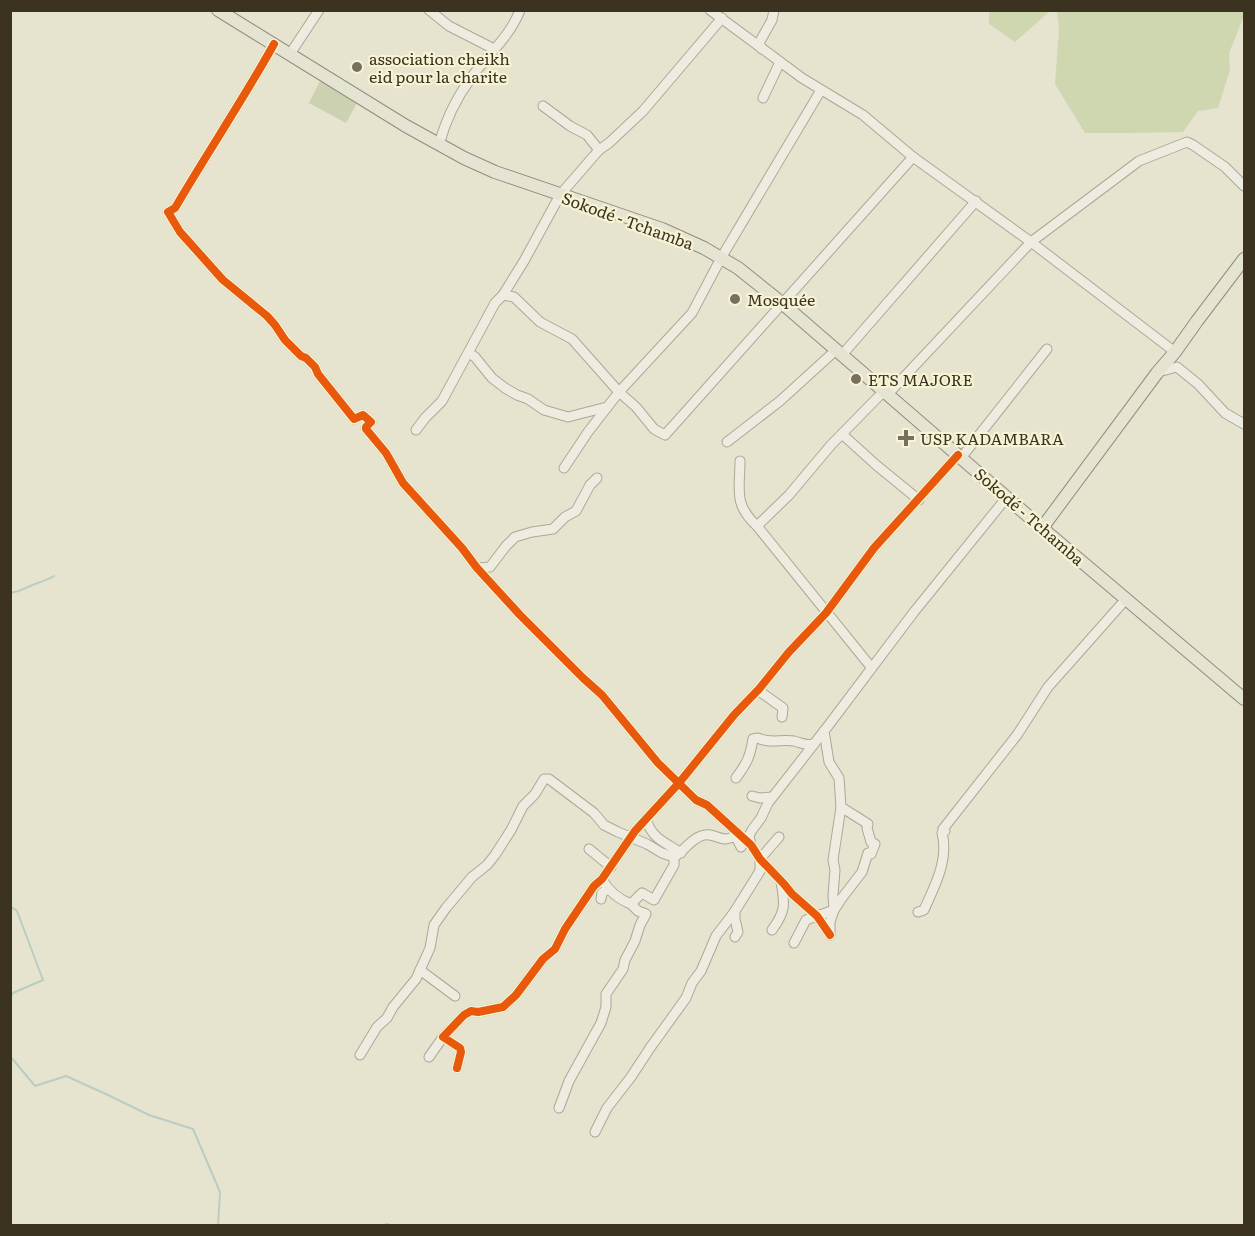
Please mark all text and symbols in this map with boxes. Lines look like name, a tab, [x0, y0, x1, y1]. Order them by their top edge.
place label: association cheikh eid pour la charite	[369, 46, 510, 88]
marker: association cheikh eid pour la charite	[350, 60, 364, 74]
street label: Sokodé - Tchamba	[559, 185, 698, 255]
place label: Mosquée	[747, 287, 815, 311]
marker: Mosquée	[728, 292, 742, 306]
place label: ETS MAJORE	[868, 367, 973, 391]
marker: ETS MAJORE	[849, 372, 863, 386]
place label: USP KADAMBARA	[920, 426, 1064, 450]
marker: USP KADAMBARA	[897, 429, 915, 447]
street label: Sokodé - Tchamba	[970, 461, 1090, 571]

